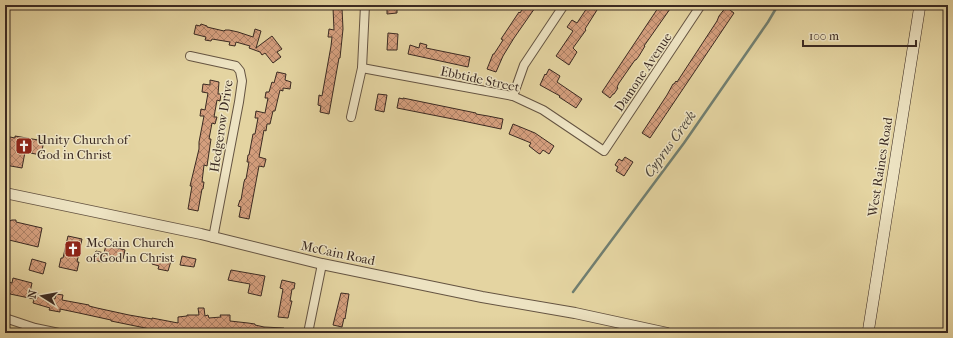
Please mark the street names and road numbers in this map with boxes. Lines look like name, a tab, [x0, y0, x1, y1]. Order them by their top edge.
street label: Damone Avenue	[611, 29, 675, 114]
street label: Ebbtide Street	[439, 63, 521, 95]
street label: Hedgerow Drive	[206, 78, 236, 173]
street label: West Raines Road	[865, 115, 895, 219]
street label: McCain Road	[300, 238, 377, 268]

